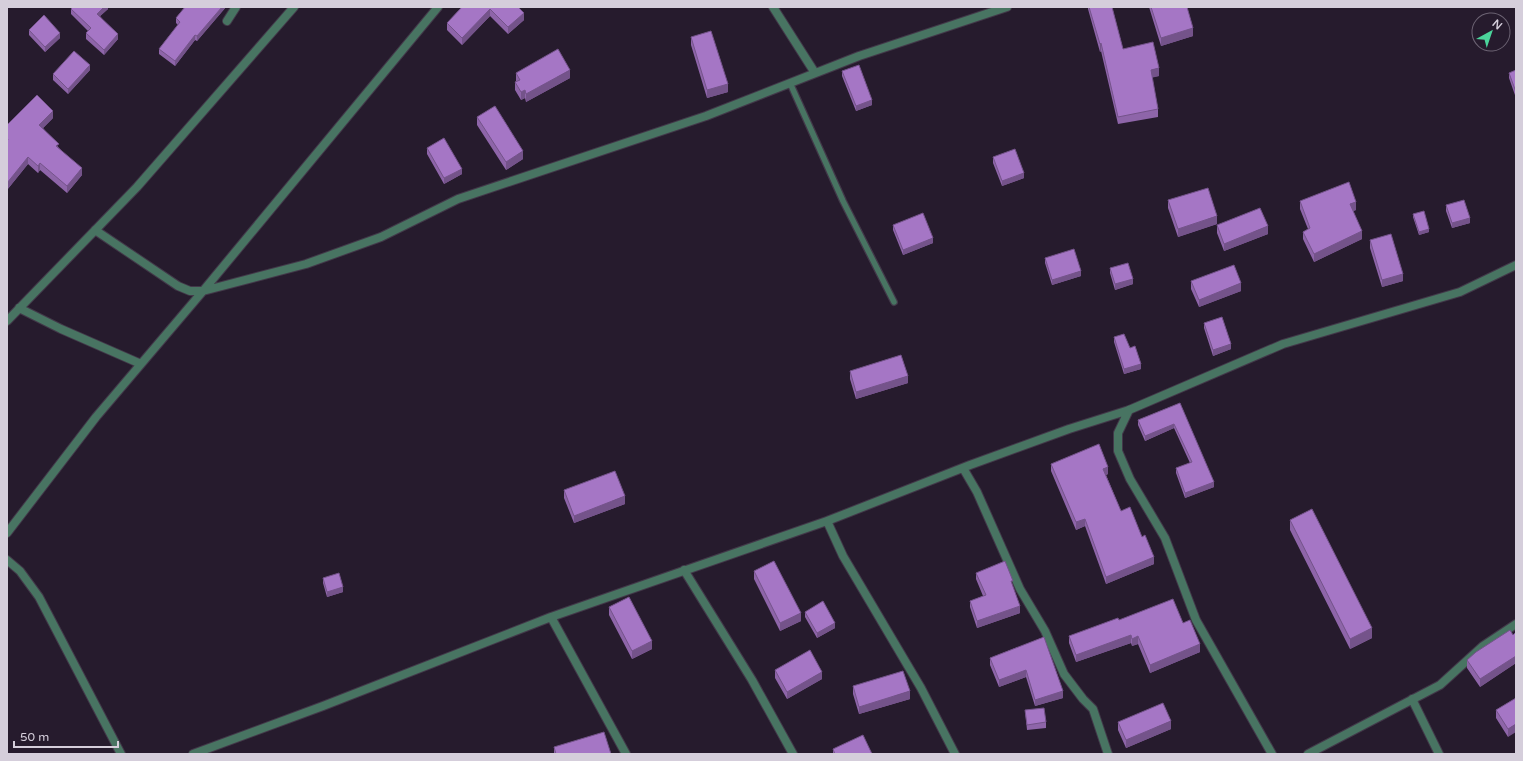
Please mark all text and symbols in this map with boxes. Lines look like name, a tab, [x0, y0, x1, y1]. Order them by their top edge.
north arrow	[1471, 12, 1511, 52]
text: N	[1490, 17, 1505, 33]
scale bar	[14, 723, 118, 749]
text: 50 m	[20, 730, 49, 744]

